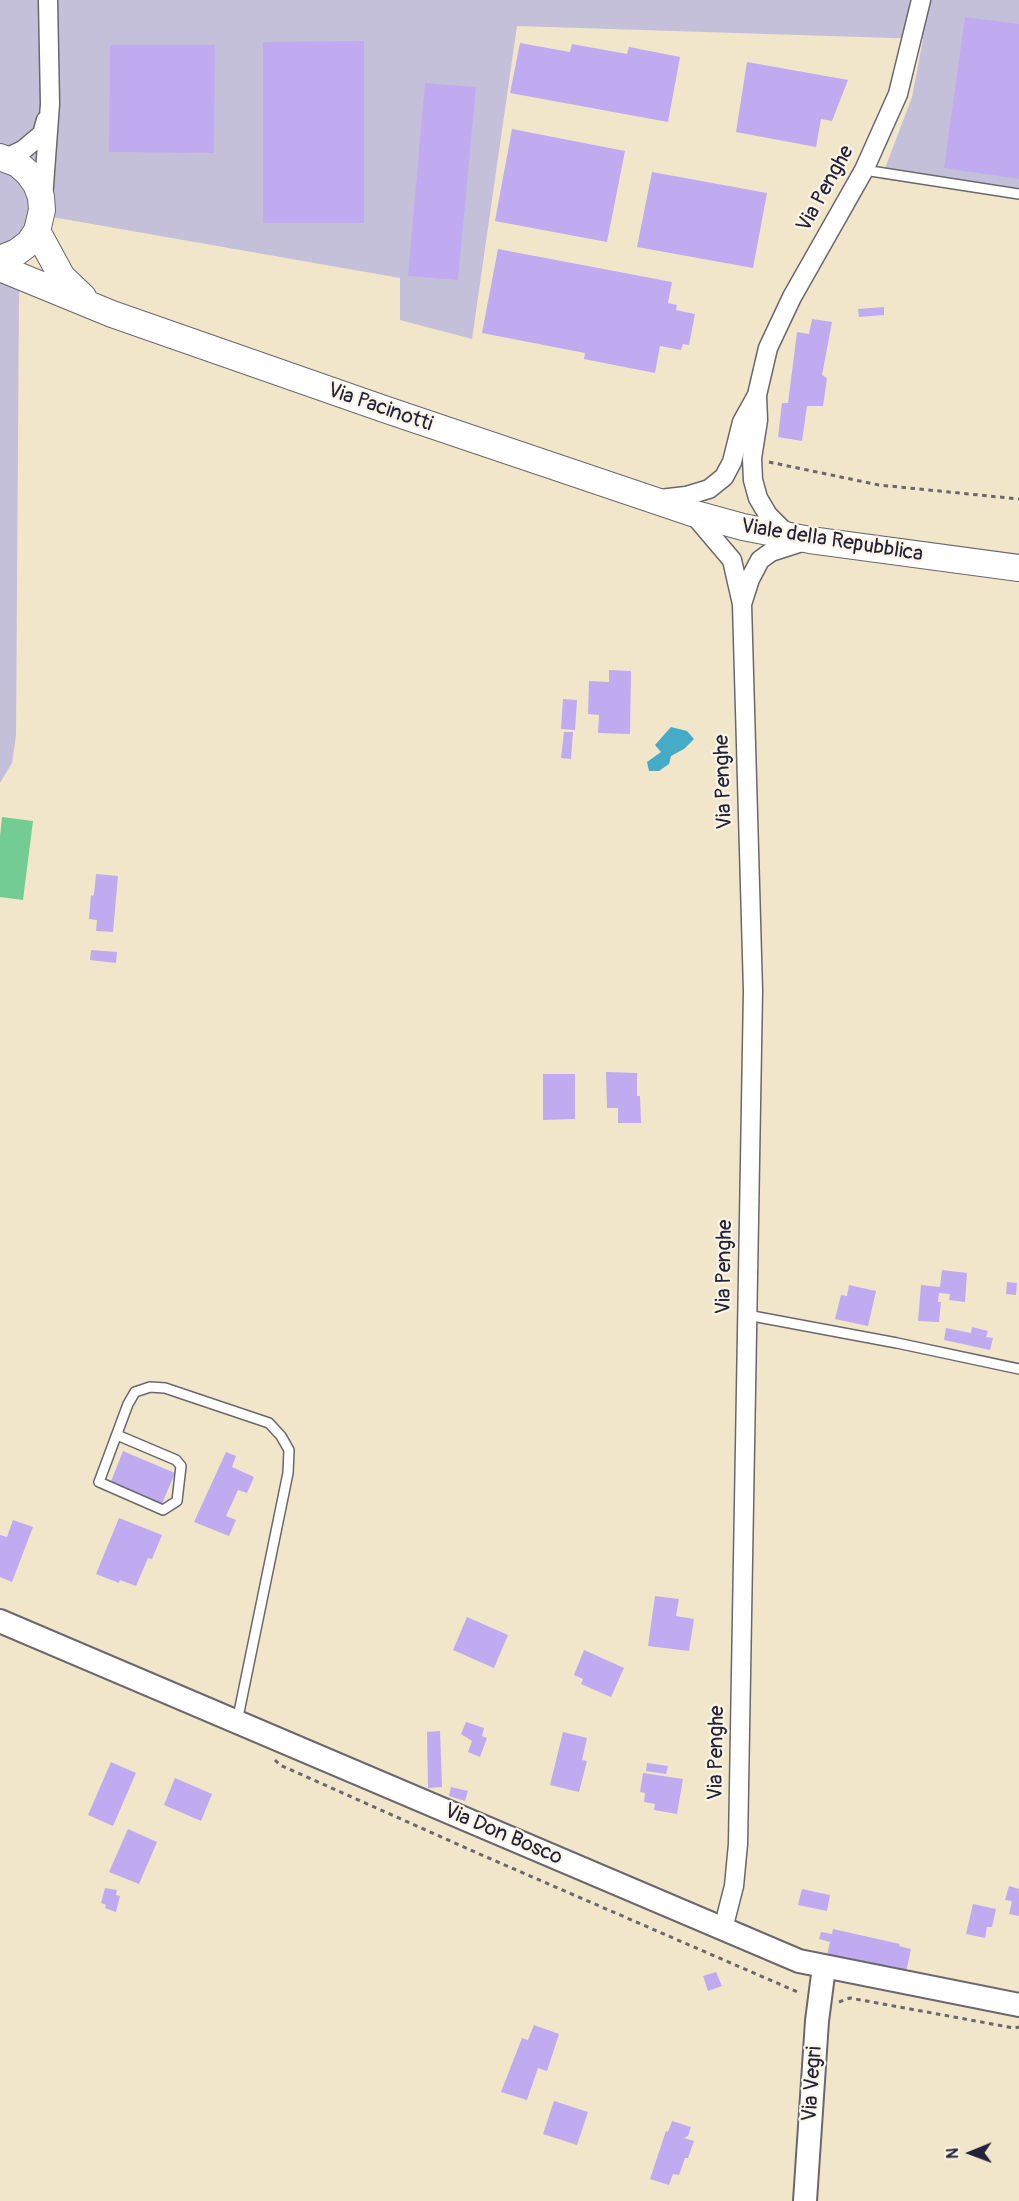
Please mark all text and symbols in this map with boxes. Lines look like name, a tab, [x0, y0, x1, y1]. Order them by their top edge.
street label: Via Penghe	[792, 141, 860, 237]
street label: Via Pacinotti	[324, 378, 436, 438]
street label: Viale della Repubblica	[739, 514, 925, 568]
street label: Via Penghe	[710, 734, 738, 830]
street label: Via Penghe	[712, 1219, 738, 1315]
street label: Via Penghe	[704, 1705, 730, 1801]
street label: Via Don Bosco	[440, 1799, 566, 1871]
street label: Via Vegri	[798, 2046, 828, 2122]
north arrow	[941, 2123, 1001, 2183]
text: N	[943, 2148, 963, 2159]

